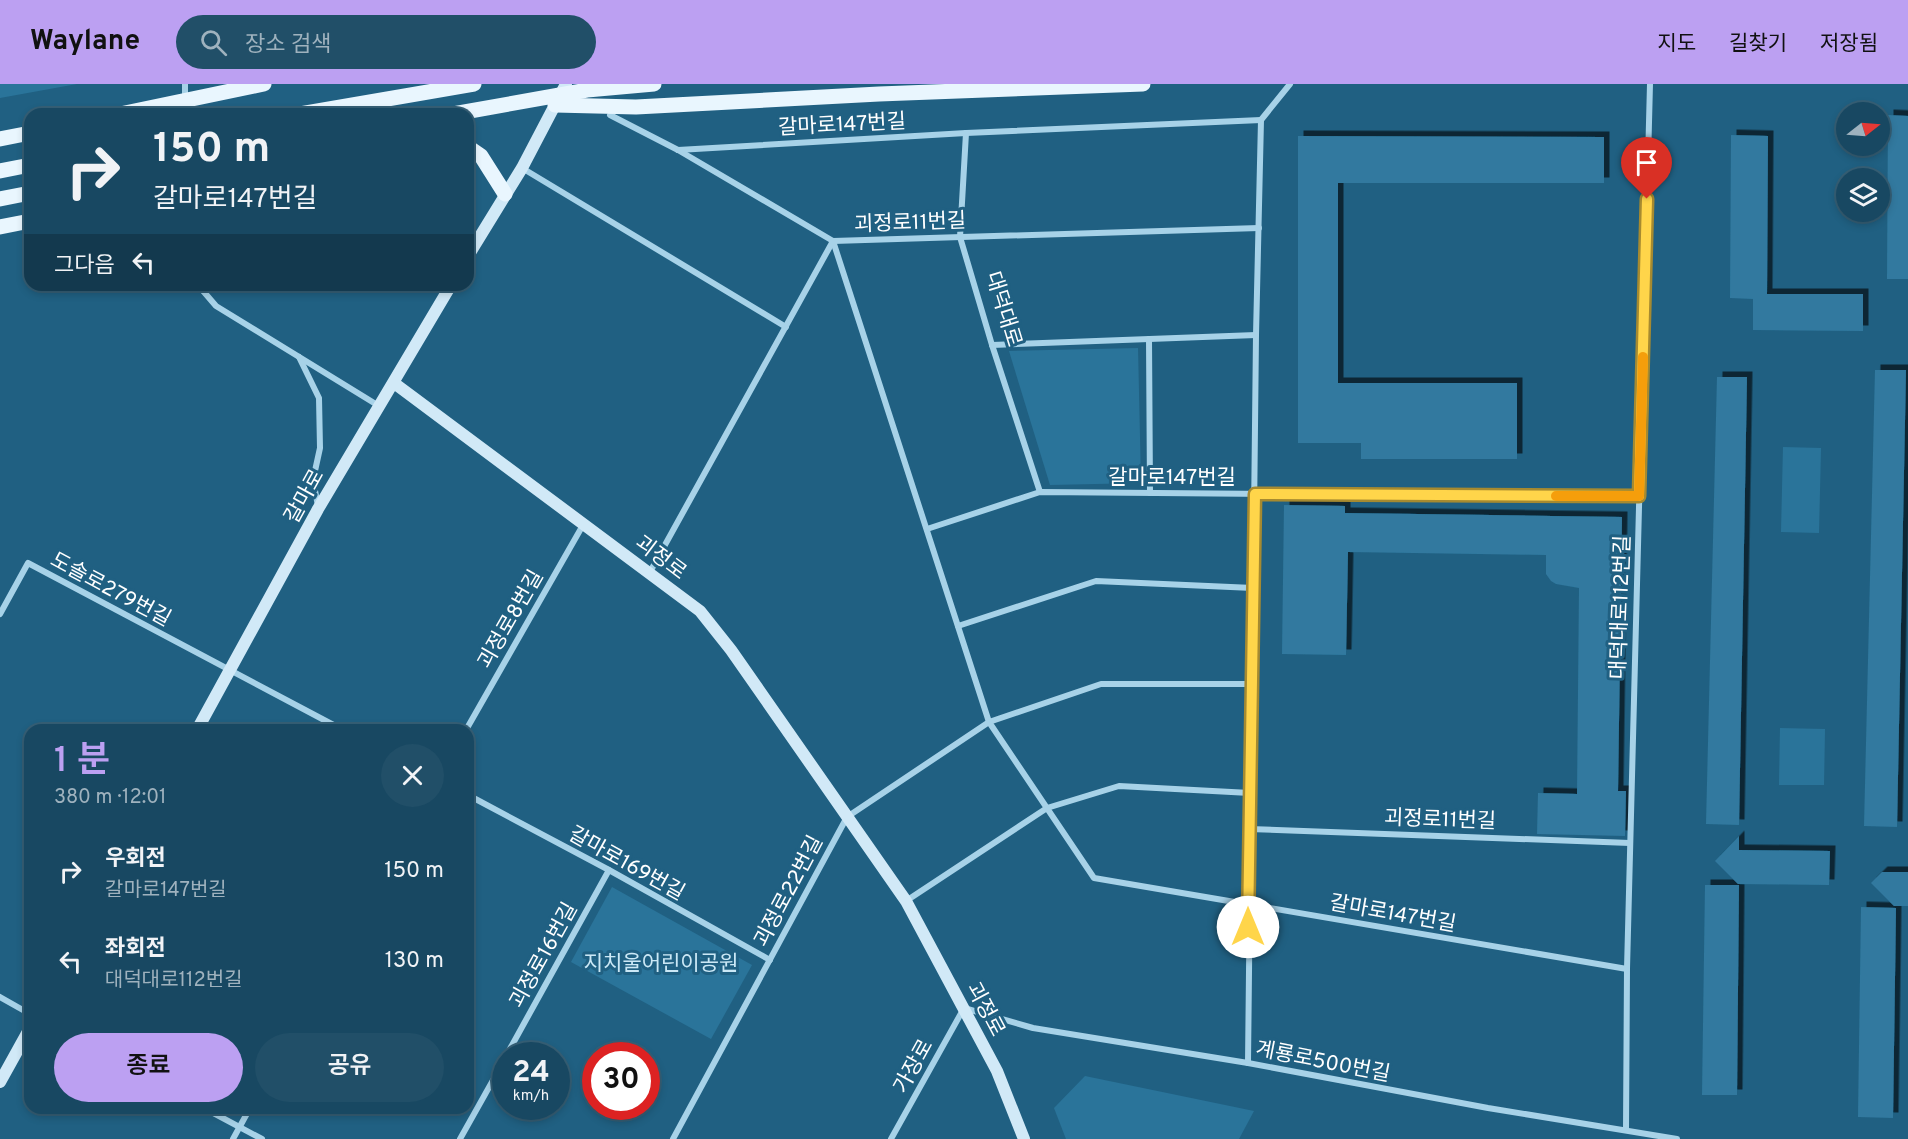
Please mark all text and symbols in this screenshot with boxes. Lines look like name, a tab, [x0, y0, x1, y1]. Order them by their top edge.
search box	[176, 15, 596, 69]
text: Waylane	[30, 24, 140, 60]
icon: search	[197, 26, 230, 59]
text: 지도	[1657, 31, 1696, 58]
text: 길찾기	[1729, 31, 1787, 58]
text: 저장됨	[1820, 31, 1878, 58]
text: 장소 검색	[245, 32, 331, 59]
north arrow	[1836, 102, 1890, 156]
map controls	[1836, 102, 1890, 222]
street label: 갈마로147번길	[778, 109, 907, 142]
text: 150 m	[153, 124, 270, 177]
icon: right	[54, 132, 132, 210]
pin	[1621, 137, 1672, 199]
icon: arrive	[1630, 146, 1663, 179]
button: layers	[1836, 168, 1890, 222]
text: 갈마로147번길	[153, 183, 317, 217]
street label: 괴정로11번길	[853, 208, 967, 239]
icon: left	[127, 246, 160, 279]
text: 그다음	[54, 253, 115, 280]
street label: 대덕대로	[978, 269, 1027, 350]
street label: 갈마로	[279, 465, 331, 529]
street label: 갈마로147번길	[1108, 465, 1236, 492]
street label: 괴정로	[629, 530, 691, 586]
street label: 대덕대로112번길	[1605, 534, 1638, 680]
street label: 도솔로279번길	[45, 547, 175, 633]
street label: 괴정로8번길	[472, 566, 550, 674]
text: 1 분	[54, 739, 110, 785]
button: close	[381, 744, 444, 807]
text: 380 m · 12:01	[54, 785, 166, 811]
street label: 괴정로11번길	[1383, 805, 1497, 836]
street label: 갈마로169번길	[563, 821, 689, 907]
street label: 괴정로22번길	[749, 831, 830, 952]
text: 우회전	[105, 846, 166, 873]
icon: right	[54, 855, 87, 888]
text: 150 m	[384, 858, 444, 885]
text: 갈마로147번길	[105, 878, 227, 904]
street label: 갈마로147번길	[1327, 890, 1458, 939]
position arrow	[1216, 895, 1280, 959]
street label: 괴정로16번길	[504, 898, 584, 1013]
text: 좌회전	[105, 936, 166, 963]
icon: left	[54, 945, 87, 978]
text: 130 m	[385, 948, 444, 975]
park label: 지치울어린이공원	[584, 951, 738, 978]
text: 대덕대로112번길	[105, 968, 243, 994]
street label: 괴정로	[959, 978, 1010, 1042]
button: 종료	[54, 1033, 243, 1102]
button: 공유	[255, 1033, 444, 1102]
street label: 가장로	[888, 1035, 940, 1099]
street label: 계룡로500번길	[1253, 1036, 1392, 1089]
speed limit sign: 30	[582, 1042, 660, 1120]
text: 24	[512, 1055, 550, 1092]
text: km/h	[513, 1087, 549, 1106]

